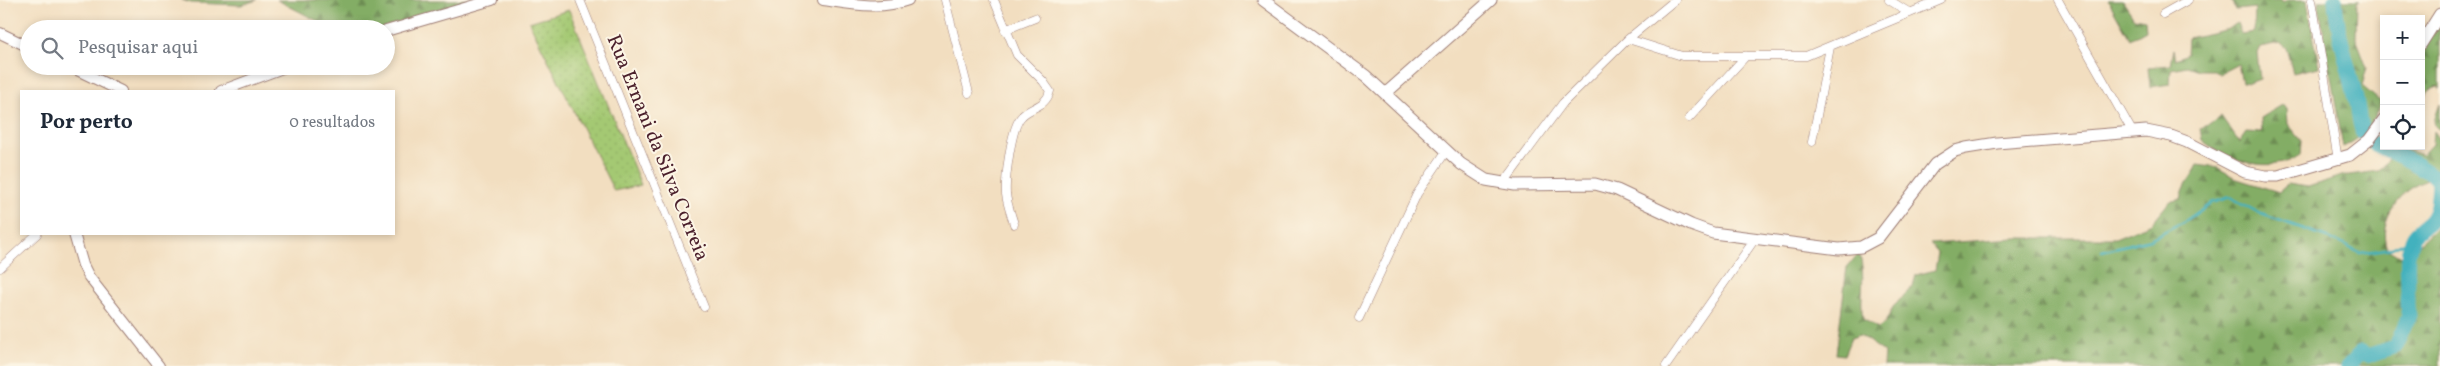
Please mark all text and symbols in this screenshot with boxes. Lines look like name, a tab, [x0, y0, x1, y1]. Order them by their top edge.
map controls	[2380, 15, 2425, 150]
button: +	[2380, 15, 2425, 60]
search box	[20, 20, 395, 75]
street label: Rua Ernani da Silva Correia	[599, 31, 715, 265]
icon: search	[38, 34, 66, 62]
text: Pesquisar aqui	[78, 35, 198, 61]
button: −	[2380, 60, 2425, 105]
button: locate	[2380, 105, 2425, 150]
text: Por perto	[40, 108, 133, 137]
text: 0 resultados	[289, 112, 375, 134]

